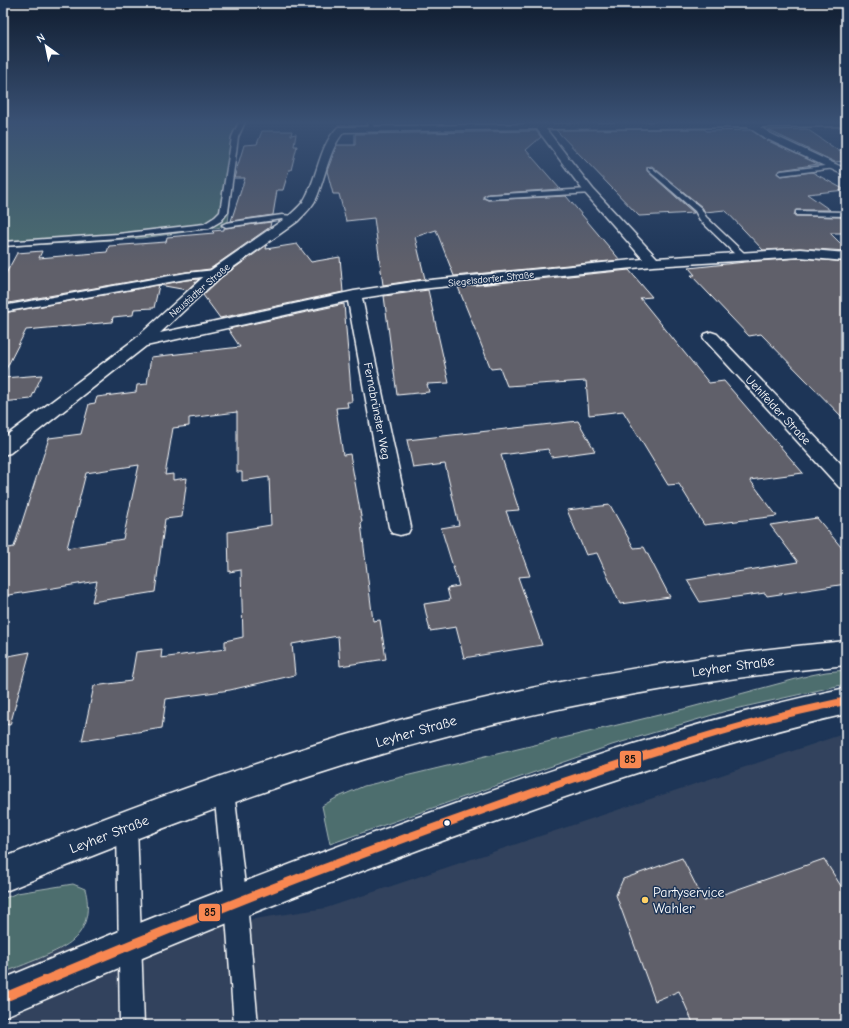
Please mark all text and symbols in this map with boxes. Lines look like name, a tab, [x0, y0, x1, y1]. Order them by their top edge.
north arrow	[26, 26, 66, 66]
text: N	[34, 31, 47, 45]
street label: Neustädter Straße	[167, 261, 232, 320]
street label: Siegelsdorfer Straße	[447, 269, 535, 289]
street label: Fernabrünster Weg	[361, 361, 393, 461]
street label: Uehlfelder Straße	[742, 373, 814, 447]
street label: Leyher Straße	[691, 652, 776, 681]
street label: Leyher Straße	[374, 712, 459, 751]
line badge: 85	[619, 750, 642, 769]
text: 85	[624, 753, 636, 766]
street label: Leyher Straße	[67, 812, 151, 857]
unlabelled marker	[442, 818, 452, 828]
place label: Partyservice Wahler	[653, 884, 724, 917]
marker: Partyservice Wahler	[640, 895, 650, 905]
line badge: 85	[198, 903, 221, 922]
text: 85	[204, 906, 216, 919]

